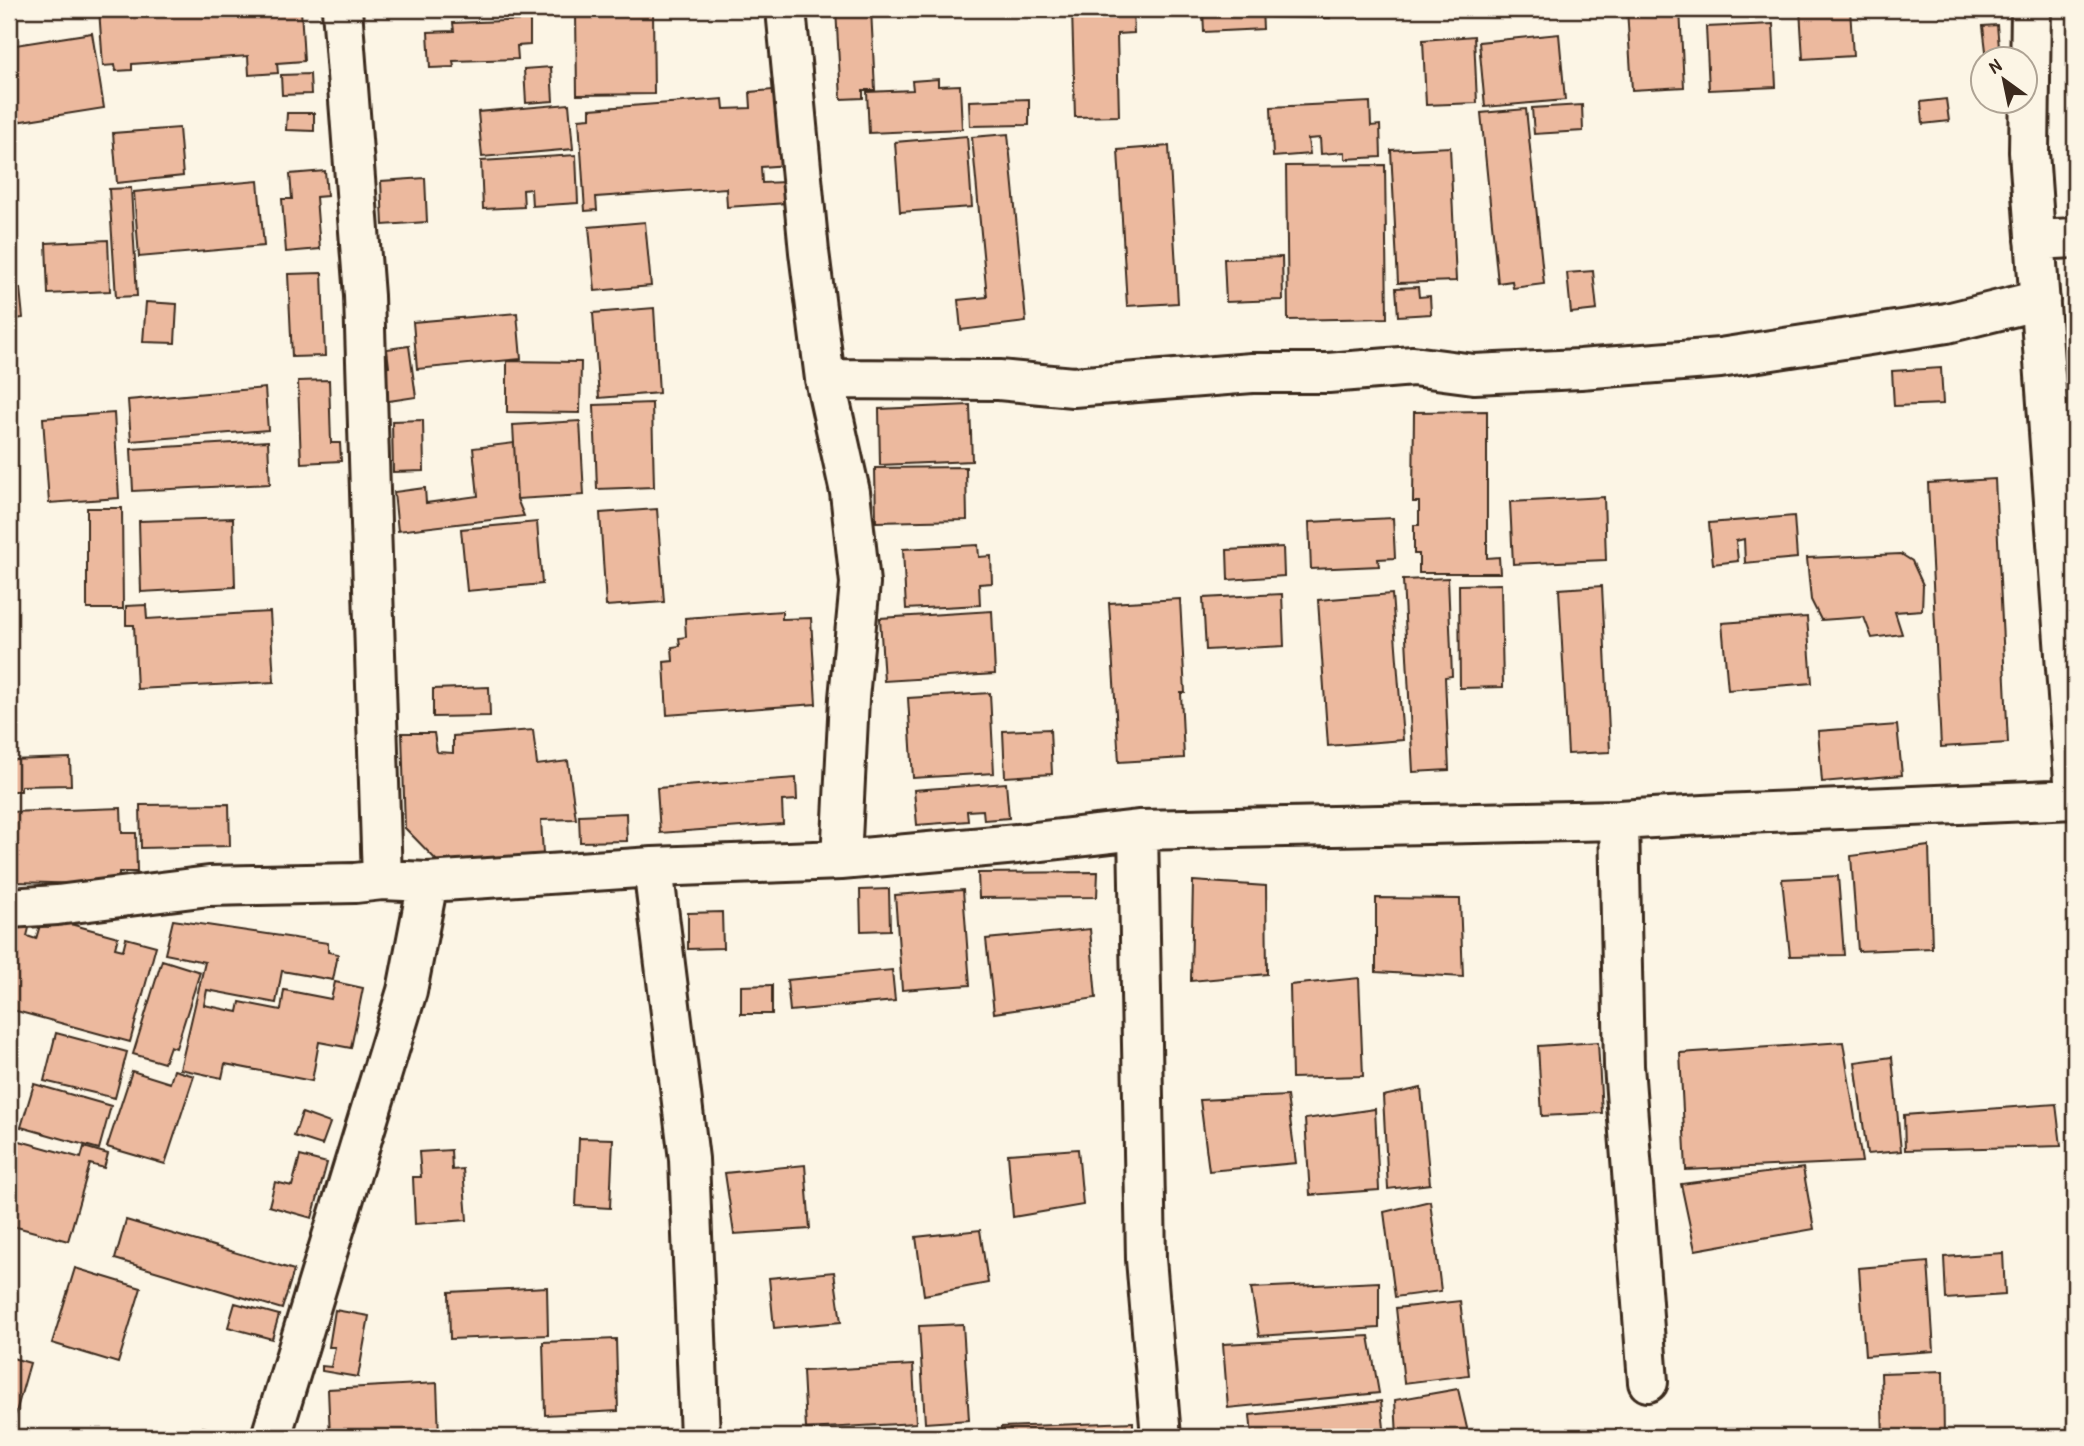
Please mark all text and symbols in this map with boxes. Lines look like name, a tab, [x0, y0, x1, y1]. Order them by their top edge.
north arrow	[1968, 46, 2038, 116]
text: N	[1983, 52, 2006, 79]

